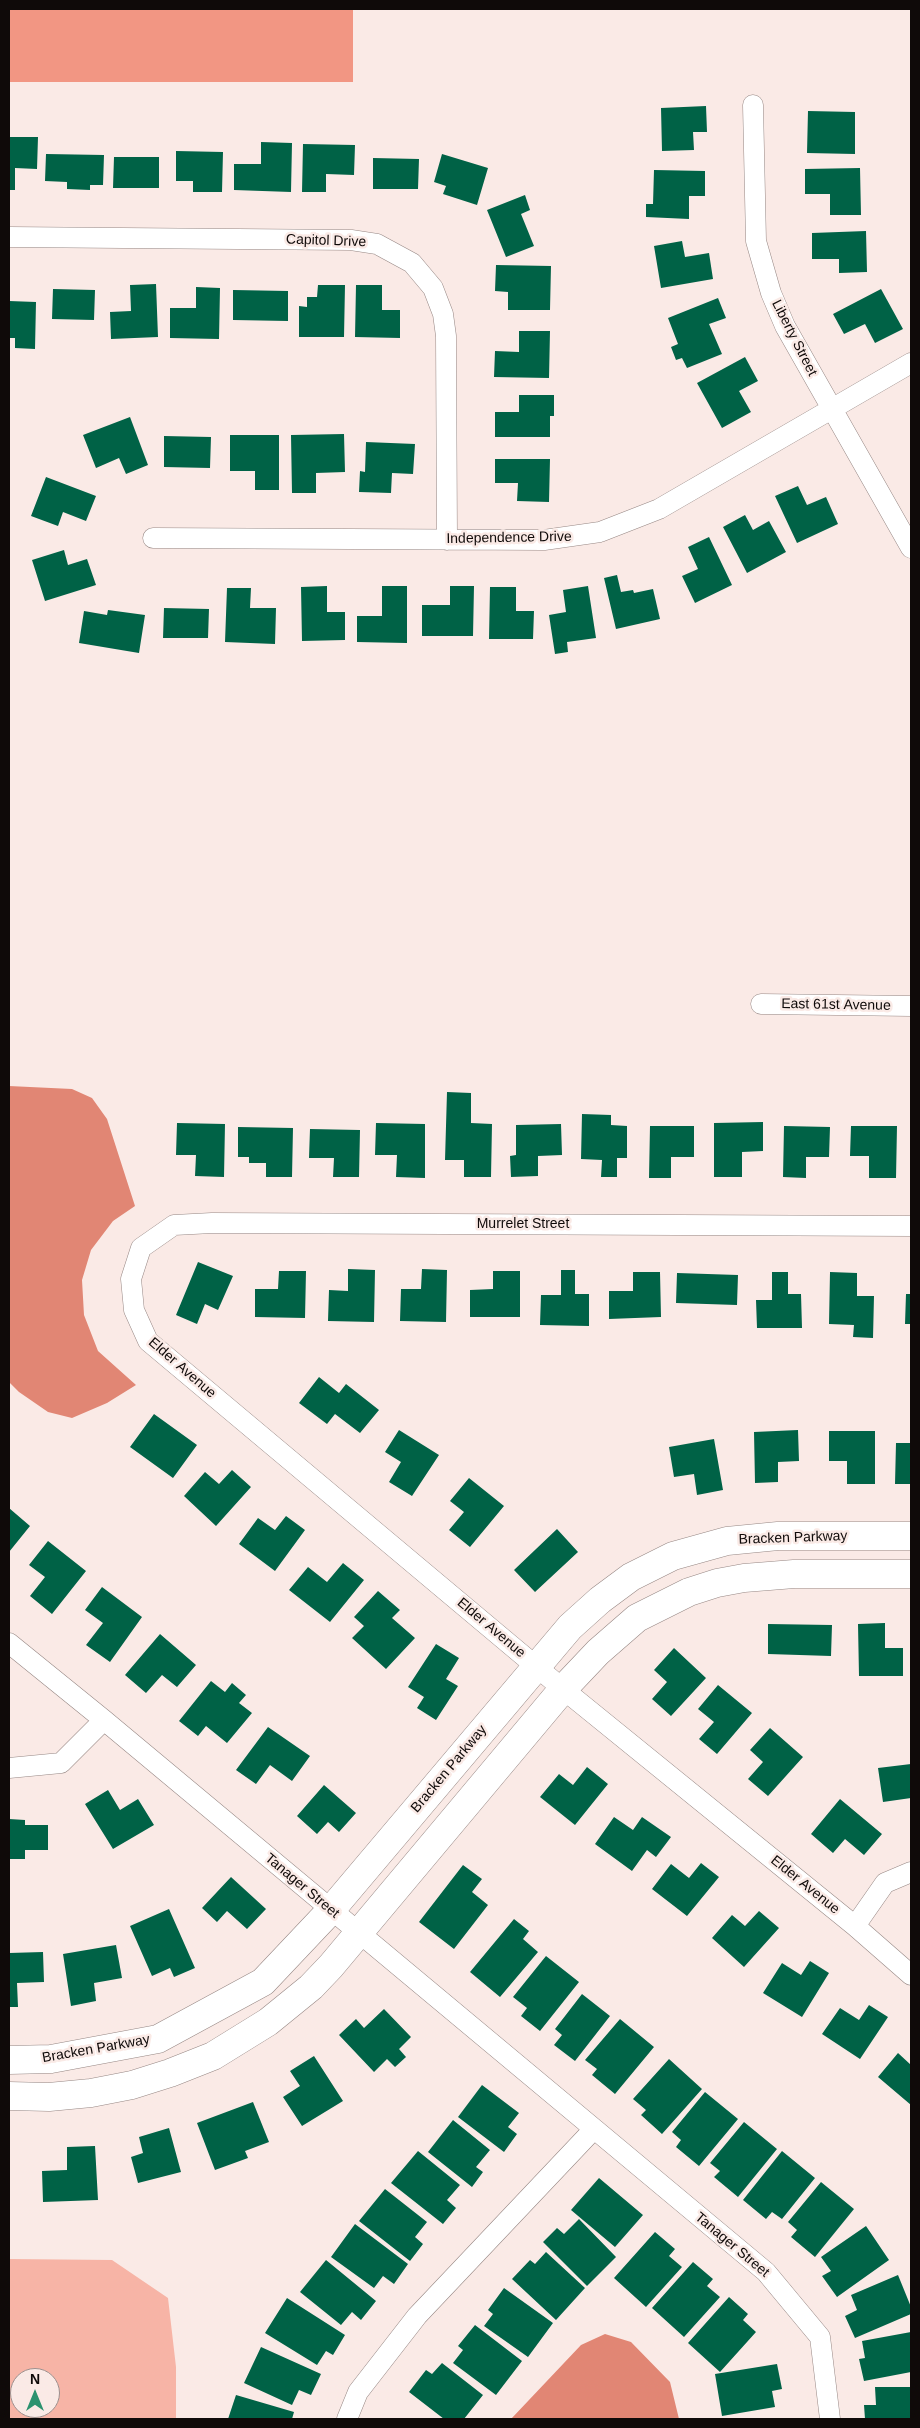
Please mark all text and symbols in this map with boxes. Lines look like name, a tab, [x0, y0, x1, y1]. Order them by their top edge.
street label: Capitol Drive	[286, 231, 366, 251]
street label: Liberty Street	[768, 297, 820, 379]
street label: Independence Drive	[446, 529, 572, 547]
street label: East 61st Avenue	[781, 996, 891, 1014]
street label: Murrelet Street	[477, 1216, 569, 1232]
street label: Elder Avenue	[145, 1334, 219, 1402]
street label: Bracken Parkway	[738, 1528, 848, 1548]
street label: Elder Avenue	[454, 1595, 528, 1661]
street label: Bracken Parkway	[408, 1722, 490, 1816]
street label: Tanager Street	[261, 1850, 343, 1922]
street label: Elder Avenue	[767, 1852, 843, 1918]
street label: Bracken Parkway	[41, 2031, 151, 2067]
street label: Tanager Street	[691, 2209, 773, 2281]
north arrow	[10, 2368, 60, 2418]
text: N	[30, 2371, 40, 2387]

